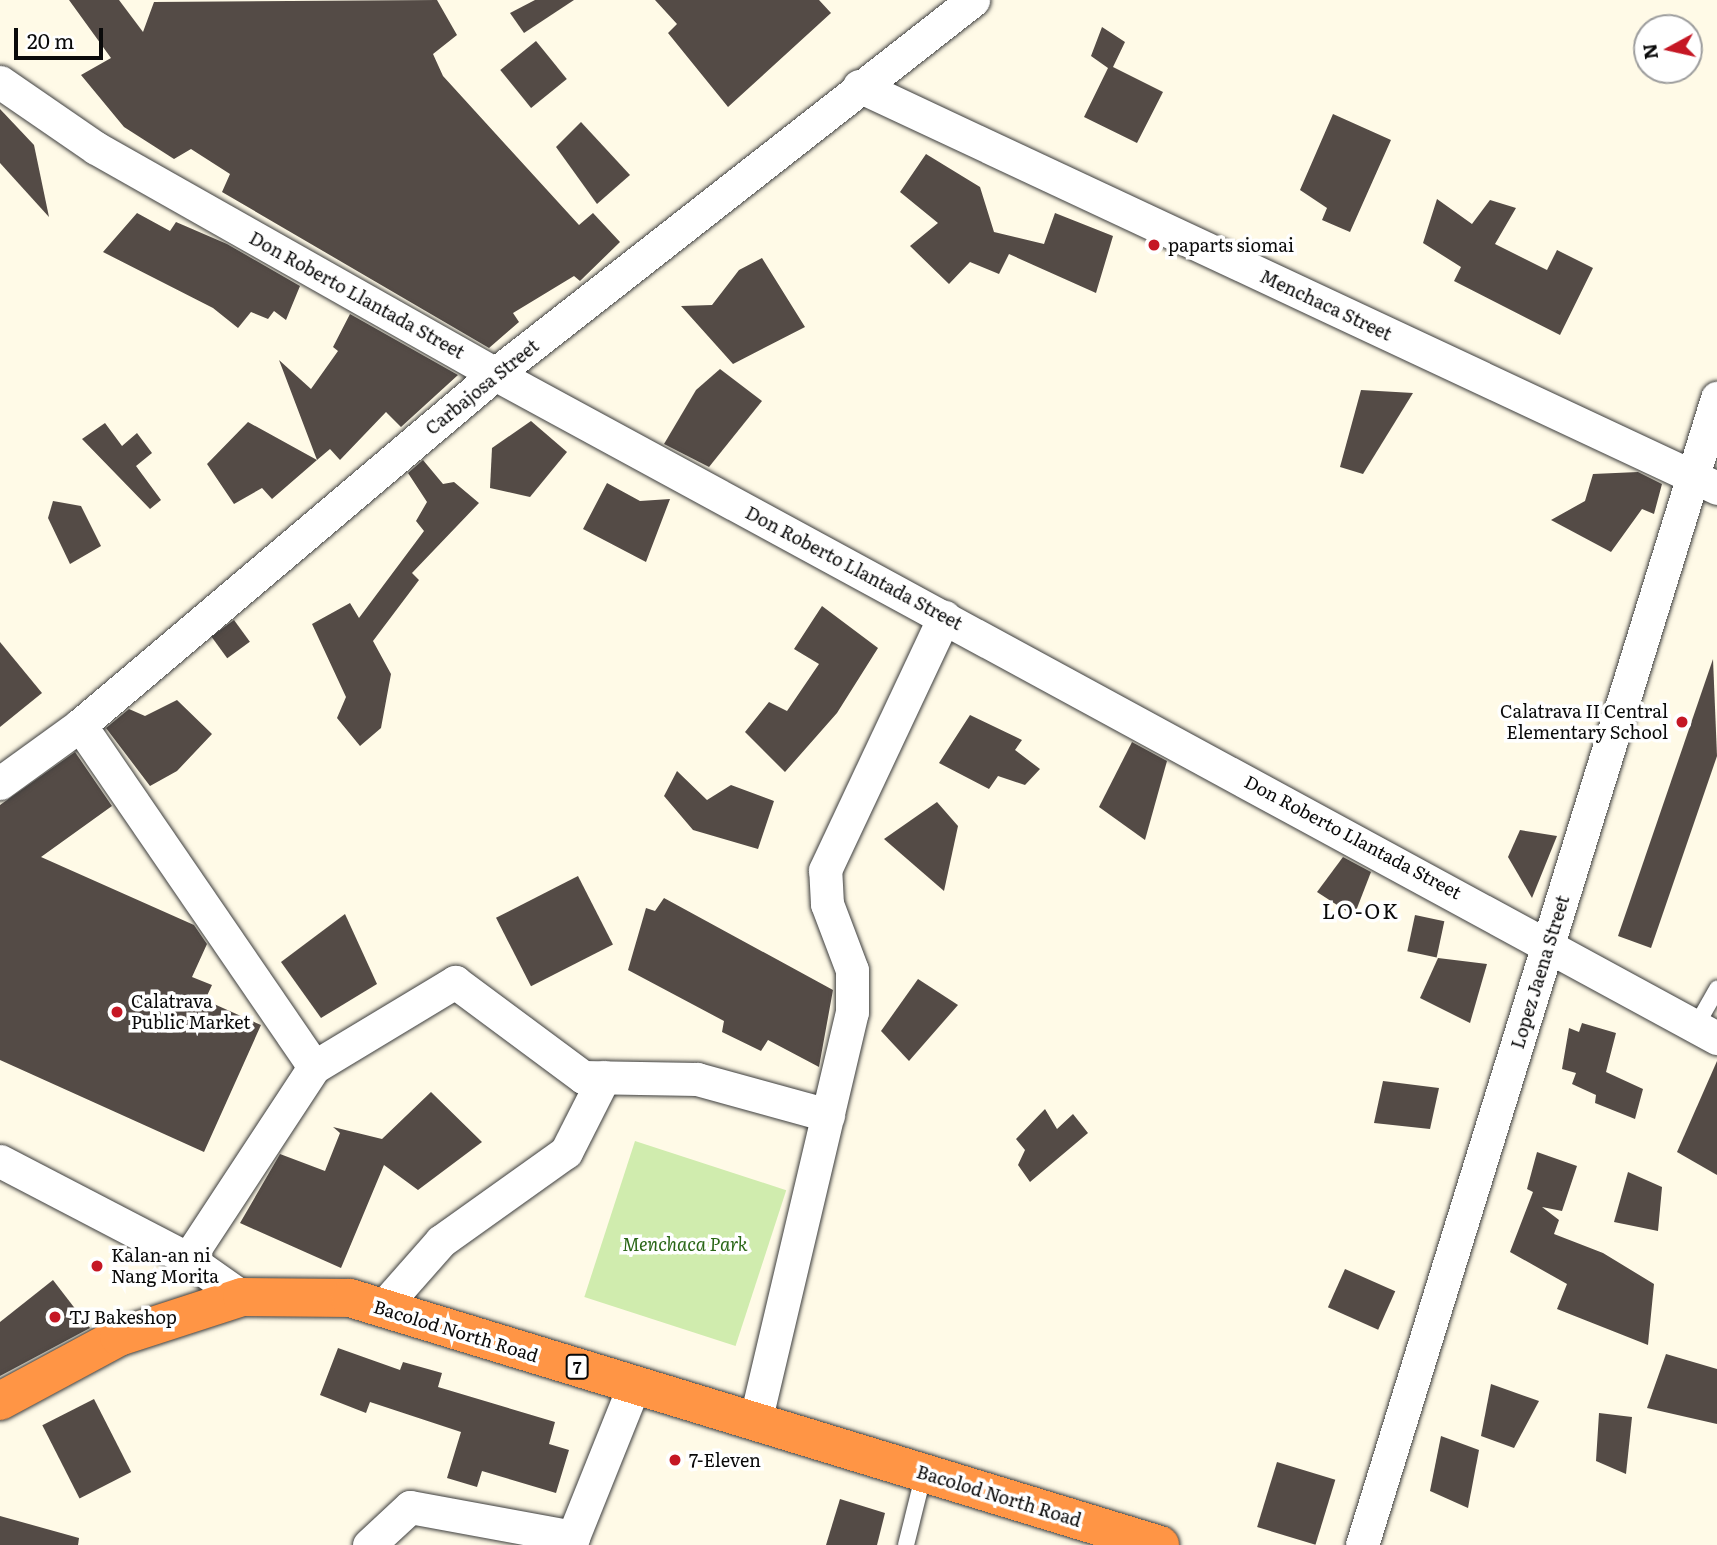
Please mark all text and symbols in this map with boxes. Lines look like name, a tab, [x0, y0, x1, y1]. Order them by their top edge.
scale bar	[18, 14, 107, 58]
north arrow	[1633, 14, 1703, 84]
text: 20 m	[27, 24, 74, 55]
text: N	[1634, 42, 1664, 61]
street label: Don Roberto Llantada Street	[246, 227, 468, 363]
place label: paparts siomai	[1168, 234, 1294, 256]
marker: paparts siomai	[1146, 237, 1162, 253]
street label: Menchaca Street	[1257, 265, 1395, 345]
street label: Carbajosa Street	[421, 335, 543, 439]
street label: Don Roberto Llantada Street	[742, 502, 966, 634]
place label: Calatrava II Central Elementary School	[1500, 701, 1668, 744]
marker: Calatrava II Central Elementary School	[1674, 714, 1690, 730]
street label: Don Roberto Llantada Street	[1241, 771, 1465, 903]
street label: Lopez Jaena Street	[1506, 893, 1574, 1051]
district label: LO-OK	[1323, 897, 1399, 923]
place label: Calatrava Public Market	[131, 991, 251, 1034]
marker: Calatrava Public Market	[109, 1004, 125, 1020]
park label: Menchaca Park	[622, 1233, 748, 1255]
place label: Kalan-an ni Nang Morita	[111, 1245, 219, 1288]
marker: Kalan-an ni Nang Morita	[89, 1258, 105, 1274]
street label: Bacolod North Road	[371, 1296, 541, 1366]
place label: TJ Bakeshop	[69, 1306, 177, 1328]
marker: TJ Bakeshop	[47, 1309, 63, 1325]
road number: 7	[565, 1354, 589, 1380]
place label: 7-Eleven	[689, 1449, 761, 1471]
marker: 7-Eleven	[667, 1452, 683, 1468]
street label: Bacolod North Road	[914, 1461, 1084, 1531]

